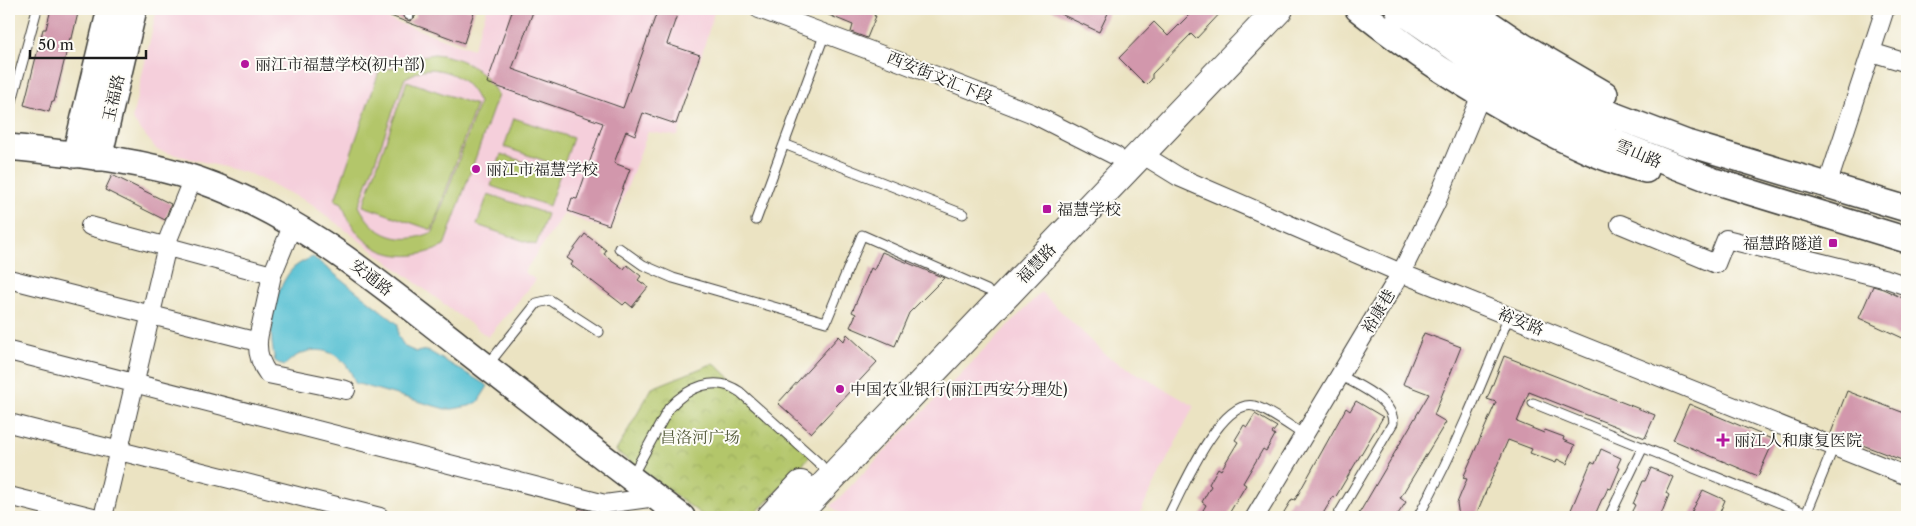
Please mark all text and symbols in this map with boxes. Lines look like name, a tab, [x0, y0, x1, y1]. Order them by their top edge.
scale bar	[30, 28, 146, 60]
text: 50 m	[38, 35, 74, 54]
street label: 西安街文汇下段	[884, 47, 996, 107]
place label: 丽江市福慧学校(初中部)	[255, 54, 425, 74]
marker: 丽江市福慧学校(初中部)	[239, 58, 251, 70]
street label: 玉福路	[98, 72, 128, 124]
street label: 雪山路	[1613, 134, 1665, 172]
place label: 丽江市福慧学校	[486, 159, 598, 179]
marker: 丽江市福慧学校	[470, 163, 482, 175]
place label: 福慧学校	[1057, 199, 1121, 219]
marker: 福慧学校	[1041, 203, 1053, 215]
place label: 福慧路隧道	[1743, 233, 1823, 253]
marker: 福慧路隧道	[1827, 237, 1839, 249]
street label: 福慧路	[1012, 239, 1060, 287]
street label: 安通路	[347, 254, 397, 300]
street label: 裕康巷	[1357, 285, 1399, 337]
street label: 裕安路	[1495, 303, 1547, 339]
place label: 中国农业银行(丽江西安分理处)	[850, 379, 1068, 399]
marker: 中国农业银行(丽江西安分理处)	[834, 383, 846, 395]
park label: 昌洛河广场	[660, 427, 740, 447]
place label: 丽江人和康复医院	[1734, 430, 1862, 450]
marker: 丽江人和康复医院	[1716, 433, 1730, 447]

